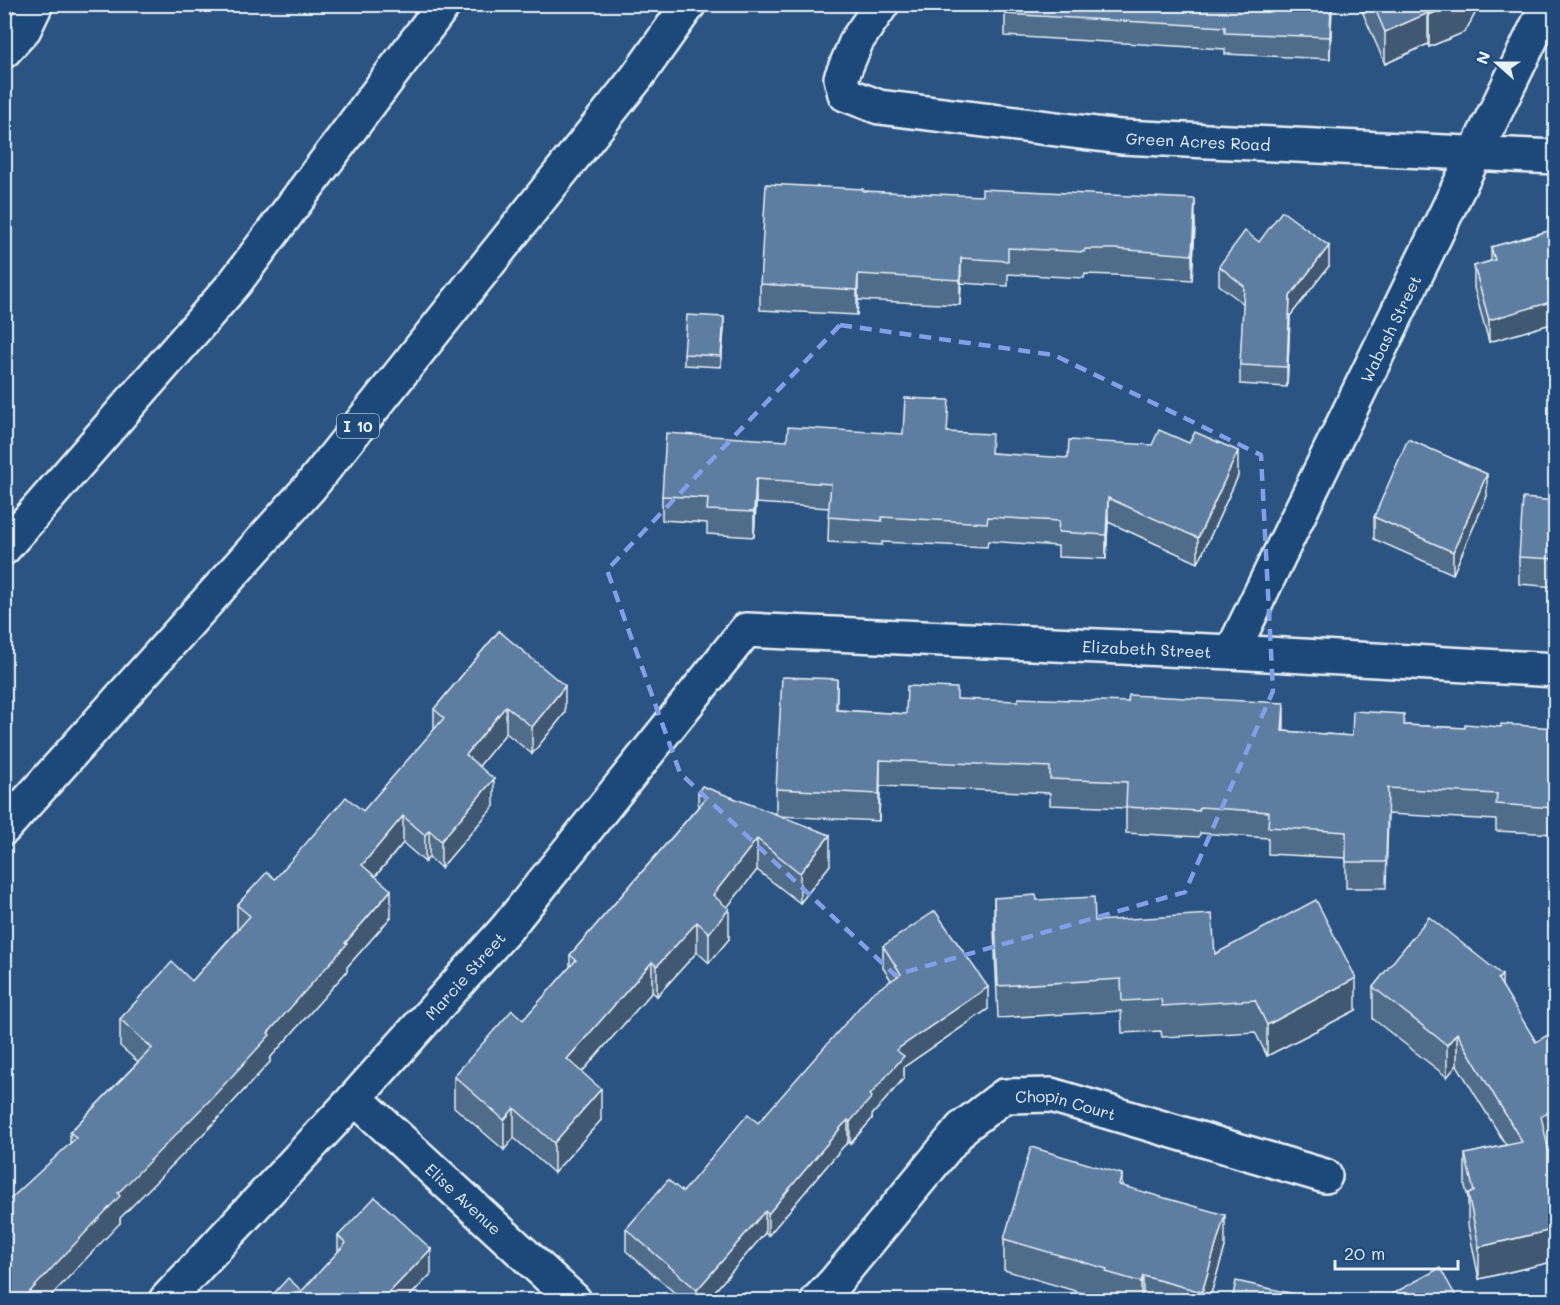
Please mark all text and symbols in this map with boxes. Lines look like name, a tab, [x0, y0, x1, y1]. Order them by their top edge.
north arrow	[1467, 33, 1527, 93]
text: N	[1471, 48, 1495, 67]
street label: Green Acres Road	[1125, 127, 1271, 154]
street label: Wabash Street	[1355, 271, 1425, 386]
road number: I 10	[337, 414, 379, 438]
street label: Elizabeth Street	[1082, 635, 1212, 662]
street label: Marcie Street	[420, 927, 509, 1024]
street label: Chopin Court	[1015, 1084, 1119, 1124]
street label: Elise Avenue	[421, 1158, 506, 1239]
scale bar	[1335, 1233, 1458, 1271]
text: 20 m	[1344, 1241, 1385, 1265]

